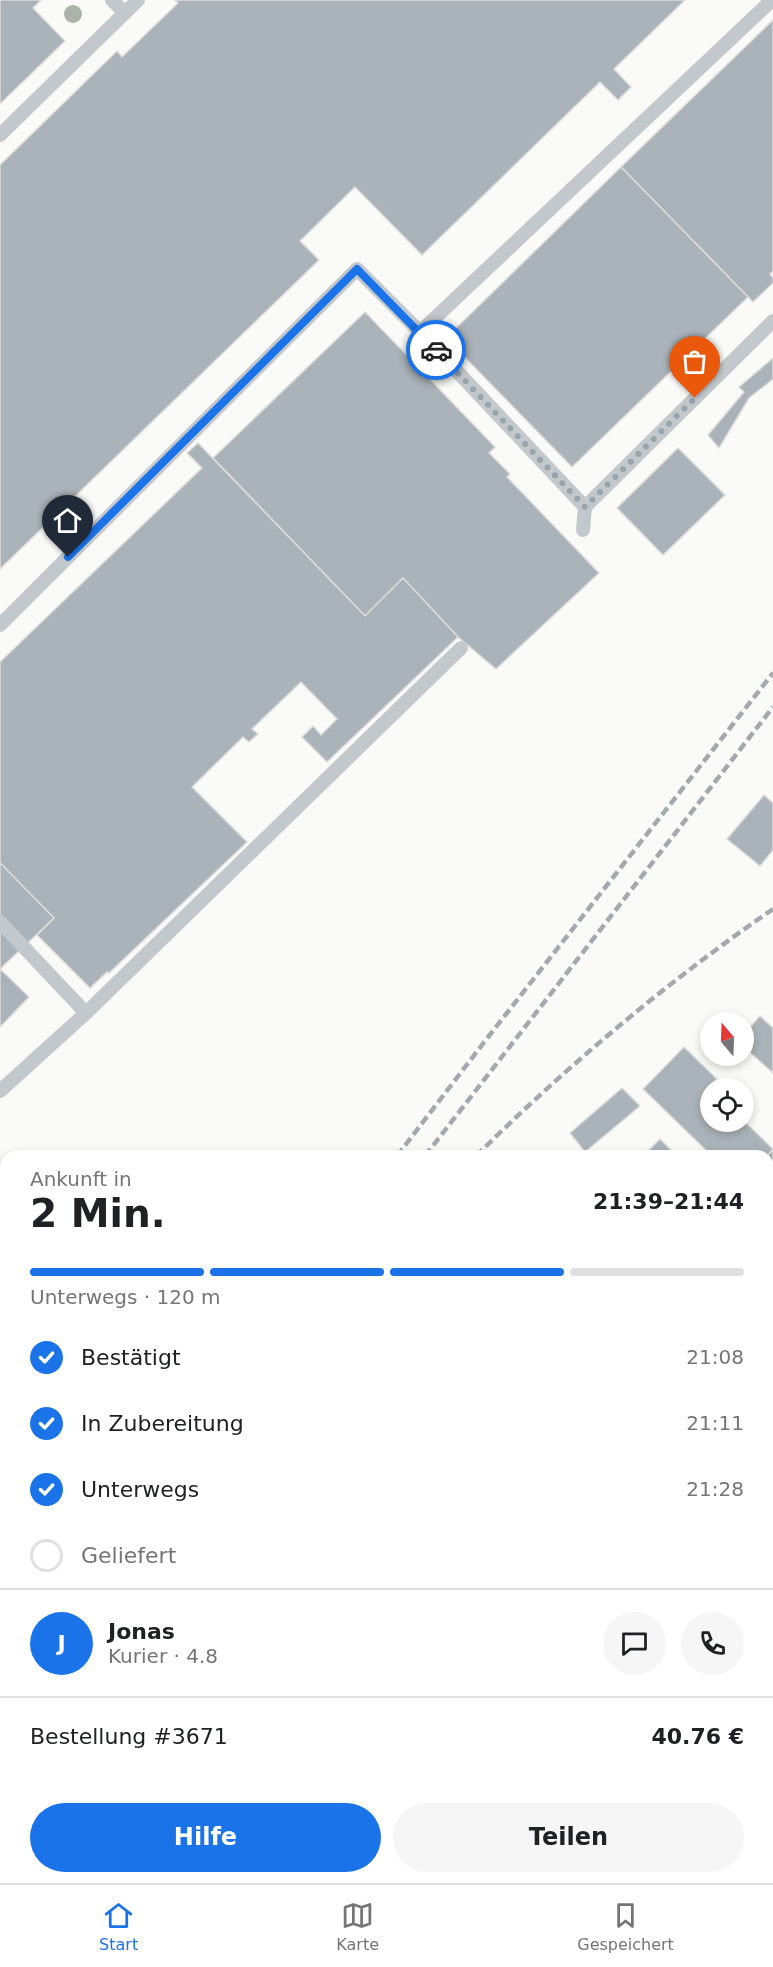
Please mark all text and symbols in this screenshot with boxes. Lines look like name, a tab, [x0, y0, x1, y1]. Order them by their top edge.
courier	[406, 320, 466, 380]
icon: car	[420, 334, 453, 367]
pin	[669, 336, 720, 398]
icon: bag	[678, 345, 711, 378]
pin	[42, 495, 93, 557]
icon: home	[51, 504, 84, 537]
north arrow	[700, 1012, 754, 1066]
map controls	[700, 1012, 754, 1132]
button: locate	[700, 1078, 754, 1132]
text: Ankunft in	[30, 1167, 132, 1191]
text: 21:39–21:44	[593, 1189, 744, 1214]
text: 2 Min.	[30, 1191, 165, 1236]
text: Unterwegs · 120 m	[30, 1285, 221, 1309]
icon: check	[30, 1341, 63, 1374]
text: Bestätigt	[81, 1345, 181, 1370]
text: 21:08	[686, 1345, 744, 1369]
icon: check	[30, 1407, 63, 1440]
text: In Zubereitung	[81, 1411, 244, 1436]
text: 21:11	[686, 1411, 744, 1435]
icon: check	[30, 1473, 63, 1506]
text: Unterwegs	[81, 1477, 199, 1502]
text: 21:28	[686, 1477, 744, 1501]
text: Geliefert	[81, 1543, 176, 1568]
button: chat	[603, 1612, 666, 1675]
button: phone	[681, 1612, 744, 1675]
text: Jonas	[108, 1619, 175, 1644]
text: J	[57, 1631, 66, 1656]
text: Kurier · 4.8	[108, 1644, 218, 1668]
text: Bestellung #3671	[30, 1724, 228, 1749]
text: 40.76 €	[651, 1724, 744, 1749]
button: Hilfe	[30, 1803, 381, 1872]
button: Teilen	[393, 1803, 744, 1872]
tab: Start	[99, 1899, 138, 1954]
tab: Karte	[336, 1899, 379, 1954]
tab: Gespeichert	[577, 1899, 674, 1954]

